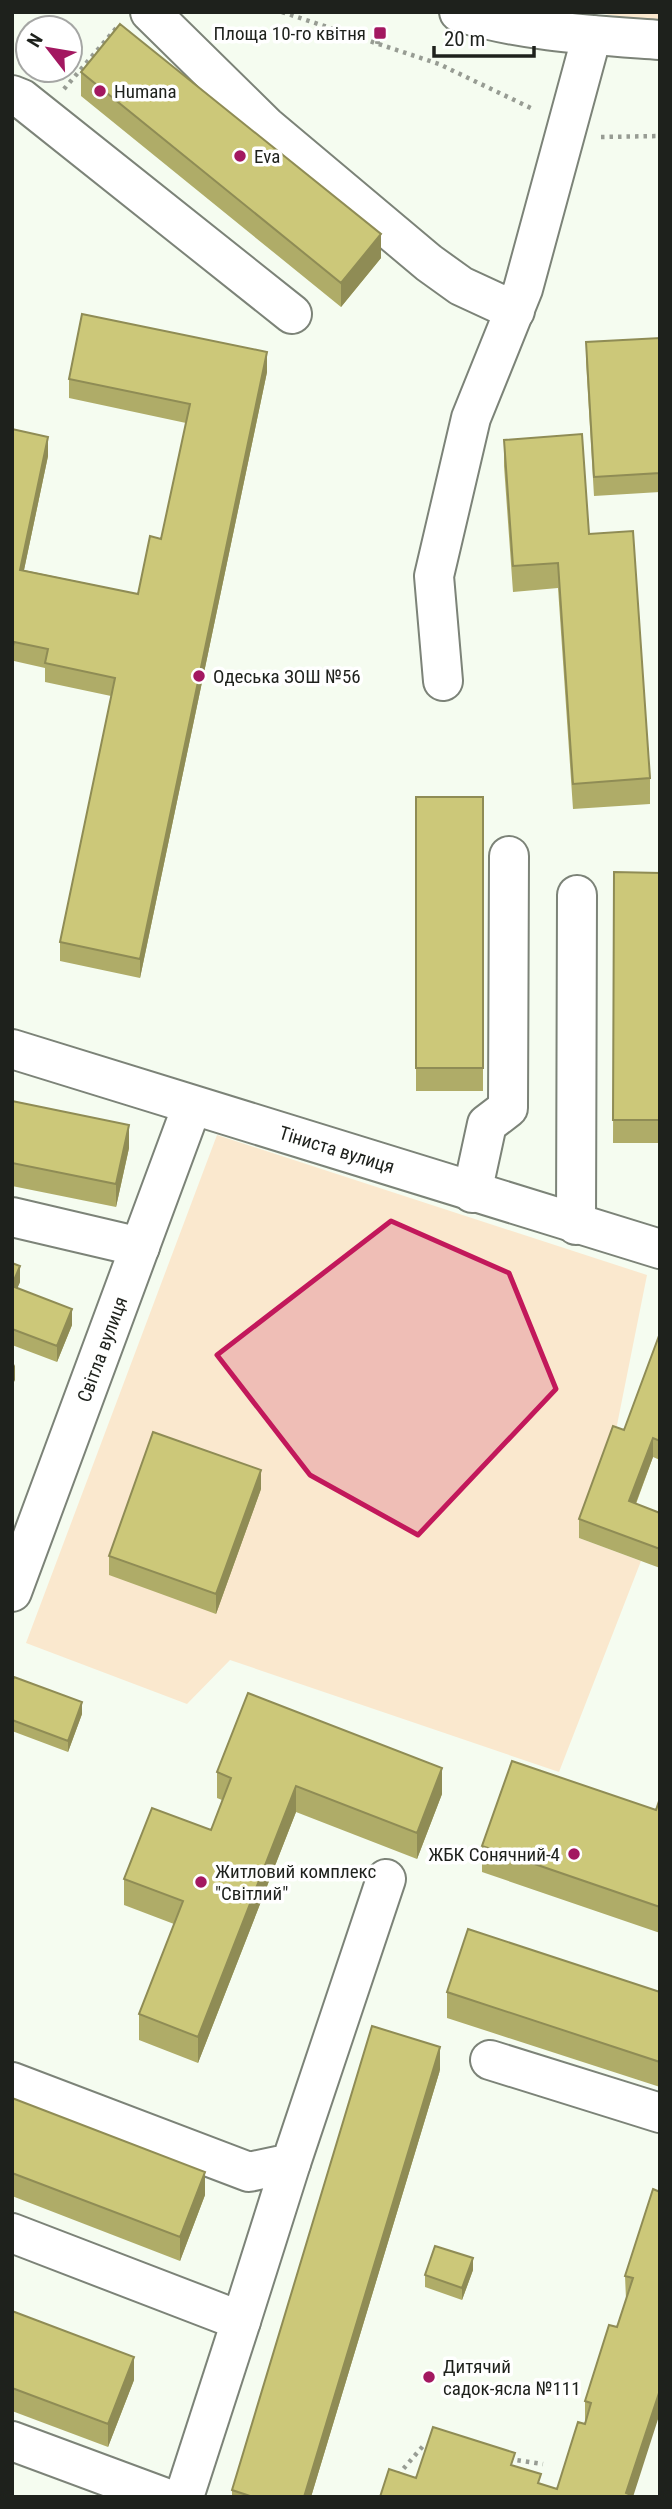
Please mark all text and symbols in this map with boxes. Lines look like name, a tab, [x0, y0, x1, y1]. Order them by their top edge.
north arrow	[14, 14, 84, 84]
scale bar	[434, 14, 534, 58]
place label: Площа 10-го квітня	[214, 22, 366, 45]
marker: Площа 10-го квітня	[372, 25, 388, 41]
text: 20 m	[444, 27, 485, 51]
text: N	[22, 30, 48, 51]
place label: Humana	[114, 80, 177, 103]
marker: Humana	[92, 83, 108, 99]
place label: Eva	[254, 145, 280, 168]
marker: Eva	[232, 148, 248, 164]
place label: Одеська ЗОШ №56	[213, 665, 361, 688]
marker: Одеська ЗОШ №56	[191, 668, 207, 684]
street label: Тіниста вулиця	[276, 1121, 397, 1178]
street label: Світла вулиця	[72, 1293, 132, 1405]
place label: ЖБК Сонячний-4	[428, 1843, 560, 1866]
marker: ЖБК Сонячний-4	[566, 1846, 582, 1862]
place label: Житловий комплекс "Світлий"	[215, 1860, 377, 1905]
marker: Житловий комплекс "Світлий"	[193, 1874, 209, 1890]
place label: Дитячий садок-ясла №111	[443, 2355, 581, 2400]
marker: Дитячий садок-ясла №111	[421, 2369, 437, 2385]

